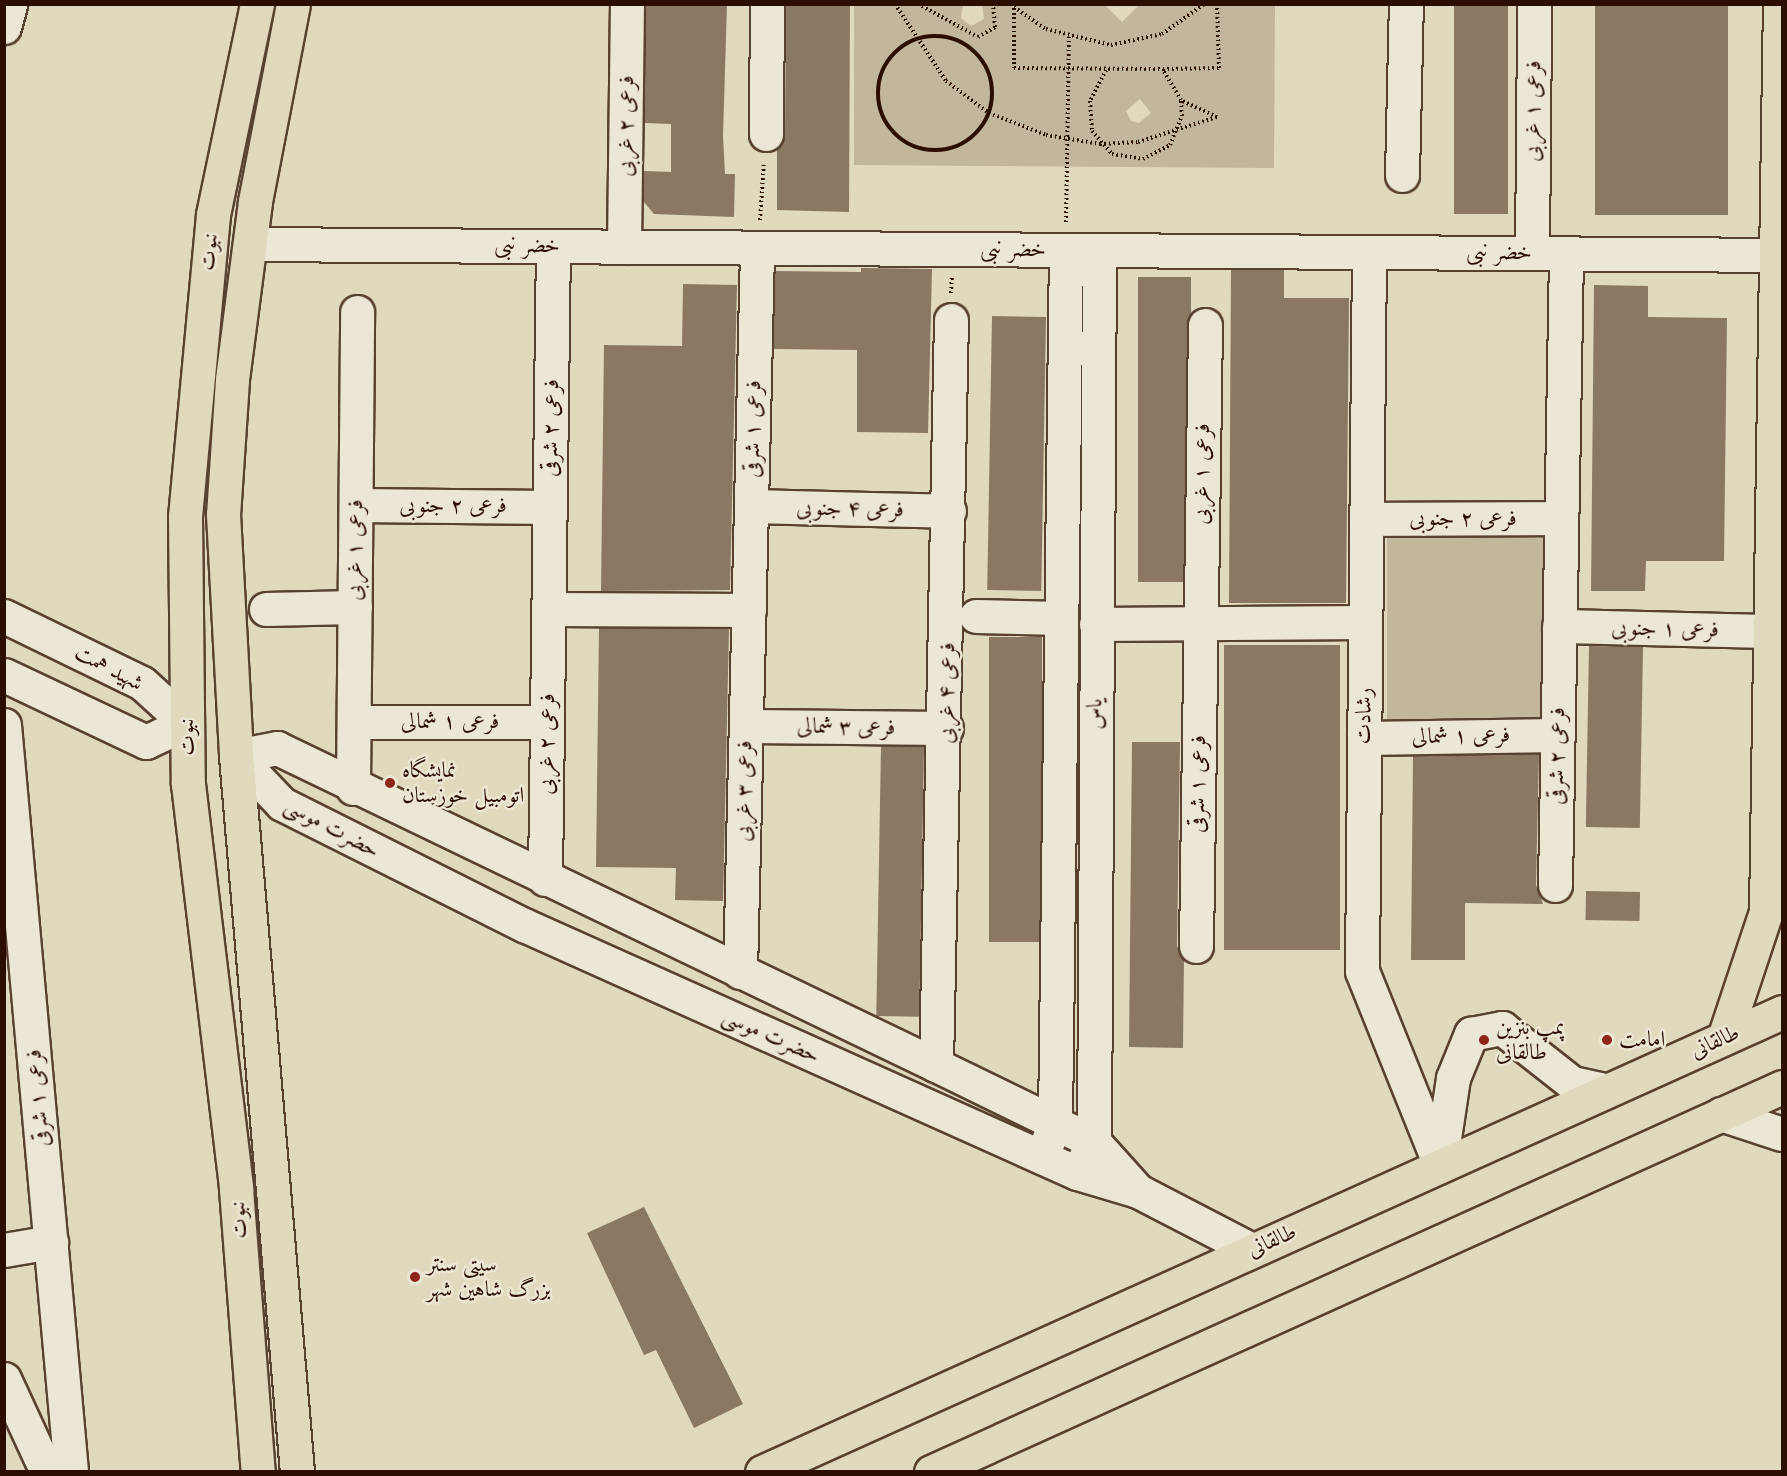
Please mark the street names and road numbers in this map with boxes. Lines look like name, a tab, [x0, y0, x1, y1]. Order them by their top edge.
street label: فرعی ۱ غربی	[1519, 60, 1547, 162]
street label: فرعی ۲ غربی	[612, 75, 640, 177]
street label: نبوت	[194, 232, 224, 272]
street label: خضر نبی	[494, 233, 560, 259]
street label: خضر نبی	[980, 237, 1046, 263]
street label: خضر نبی	[1466, 240, 1532, 266]
street label: فرعی ۲ شرقی	[537, 379, 565, 477]
street label: فرعی ۱ شرقی	[739, 380, 767, 478]
street label: فرعی ۱ غربی	[1188, 423, 1216, 525]
street label: فرعی ۲ جنوبی	[399, 493, 507, 519]
street label: فرعی ۴ جنوبی	[796, 495, 904, 523]
street label: فرعی ۱ غربی	[341, 499, 369, 601]
street label: فرعی ۲ جنوبی	[1409, 506, 1517, 532]
street label: فرعی ۱ جنوبی	[1611, 615, 1719, 643]
street label: شهید همت	[70, 639, 148, 697]
street label: فرعی ۴ غربی	[933, 642, 961, 744]
street label: رشادت	[1350, 687, 1378, 745]
street label: فرعی ۲ غربی	[533, 693, 561, 795]
street label: یاس	[1082, 698, 1108, 730]
street label: فرعی ۲ شرقی	[1543, 707, 1571, 805]
street label: فرعی ۱‍ شمالی	[401, 709, 499, 735]
street label: فرعی ۳ شمالی	[797, 713, 895, 741]
street label: نبوت	[173, 718, 201, 756]
street label: فرعی ۱ شمالی	[1412, 722, 1510, 750]
street label: فرعی ۱ شرقی	[1184, 735, 1212, 833]
street label: فرعی ۳ غربی	[730, 740, 758, 842]
street label: حضرت موسی	[280, 792, 384, 864]
street label: حضرت موسی	[718, 1003, 824, 1069]
street label: طالقانی	[1686, 1020, 1744, 1064]
street label: فرعی ۱ شرقی	[21, 1048, 55, 1148]
street label: نبوت	[225, 1200, 253, 1240]
street label: طالقانی	[1243, 1219, 1301, 1263]

